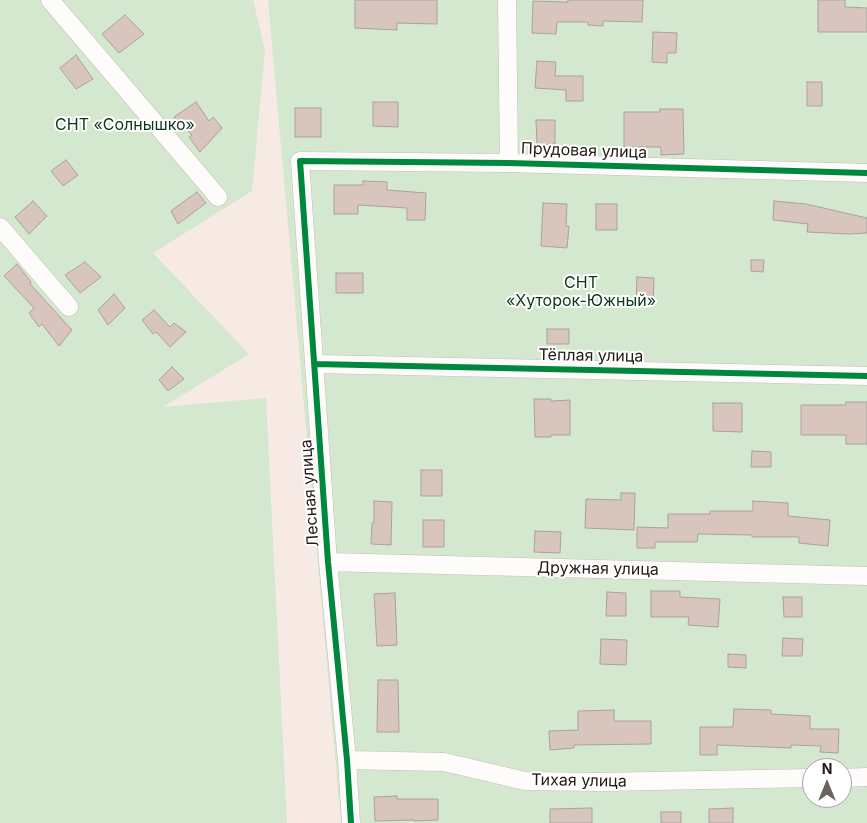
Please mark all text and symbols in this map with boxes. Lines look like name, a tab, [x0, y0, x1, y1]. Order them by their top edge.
park label: СНТ «Солнышко»	[55, 115, 195, 135]
street label: Прудовая улица	[521, 139, 647, 163]
park label: СНТ «Хуторок-Южный»	[506, 273, 656, 311]
street label: Тёплая улица	[538, 345, 644, 367]
street label: Лесная улица	[297, 439, 323, 547]
street label: Дружная улица	[537, 558, 659, 580]
north arrow	[802, 758, 852, 808]
text: N	[822, 760, 832, 777]
street label: Тихая улица	[531, 771, 627, 791]

